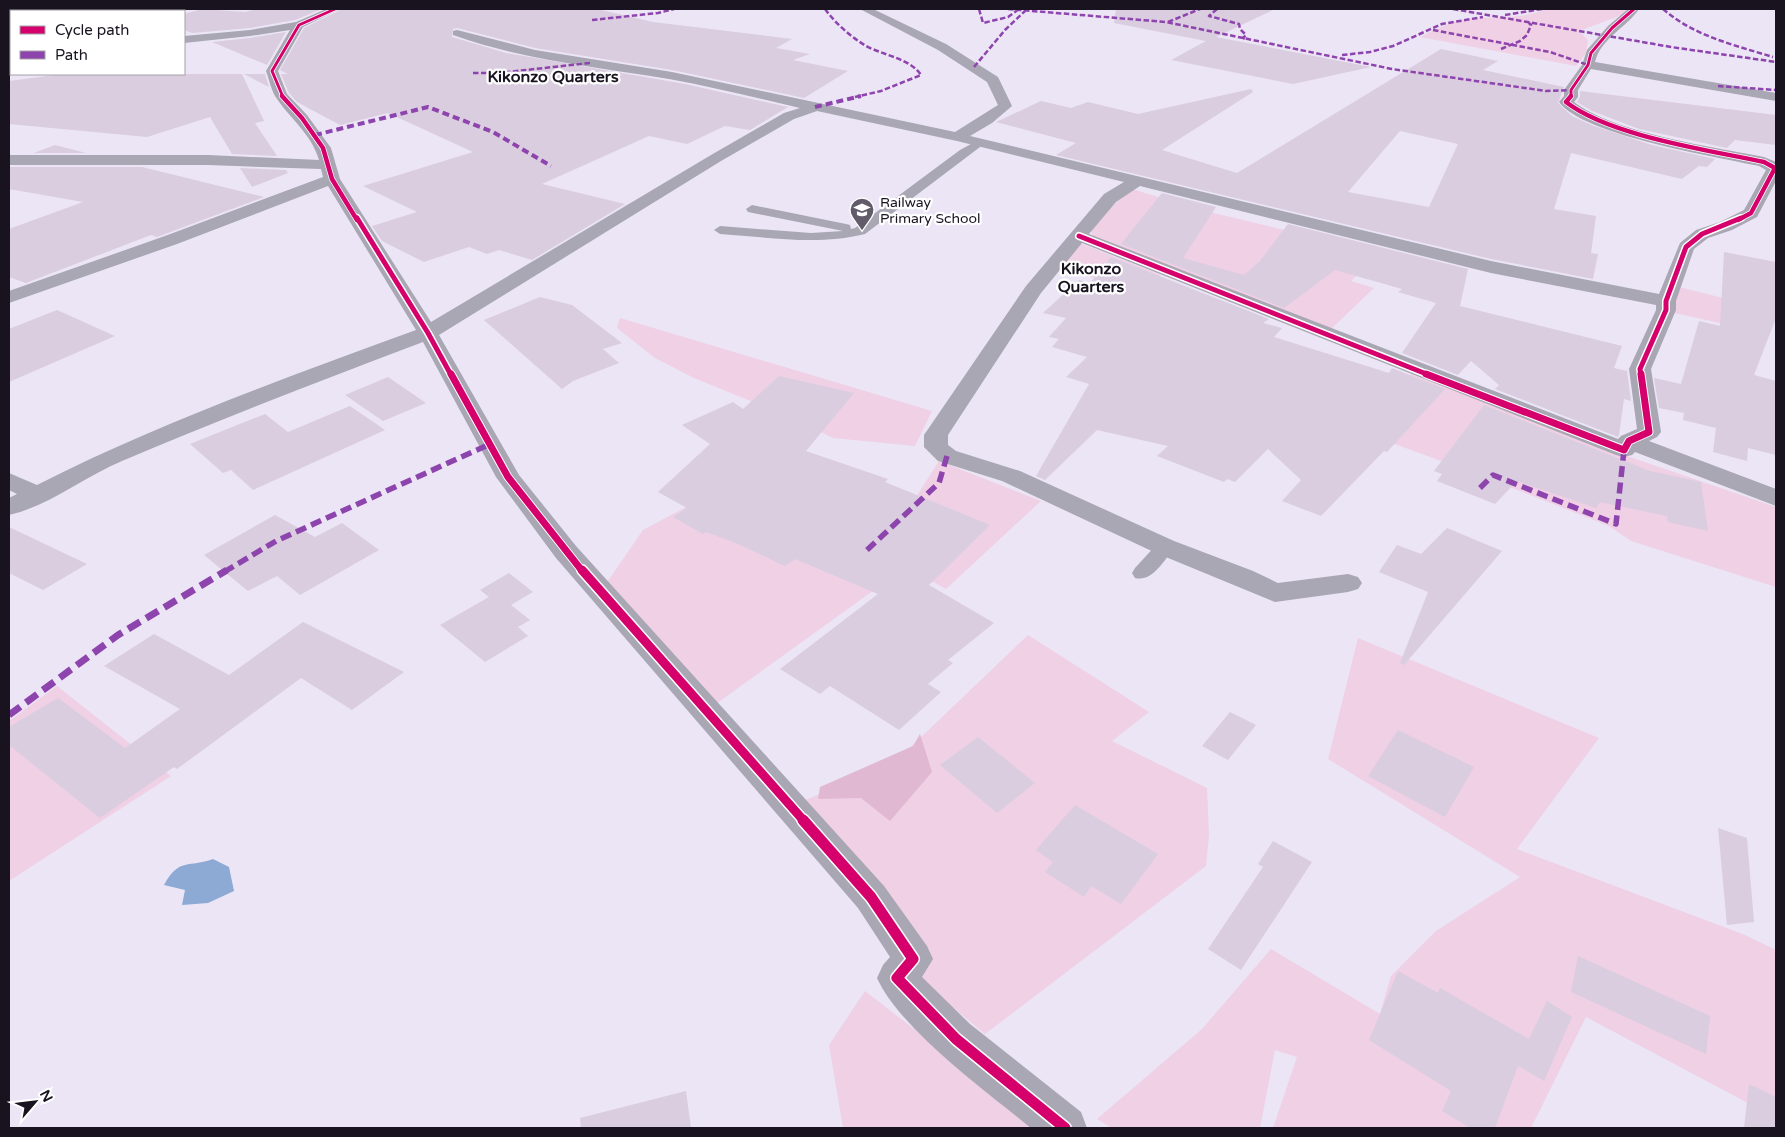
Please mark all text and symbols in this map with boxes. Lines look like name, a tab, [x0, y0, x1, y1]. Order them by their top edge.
legend	[10, 10, 185, 75]
text: Cycle path	[55, 21, 129, 39]
text: Path	[55, 46, 88, 64]
district label: Kikonzo Quarters	[487, 67, 619, 87]
place label: Railway Primary School	[880, 194, 981, 227]
school or university icon: Railway Primary School	[849, 197, 875, 231]
district label: Kikonzo Quarters	[1058, 259, 1125, 297]
north arrow	[10, 1077, 60, 1127]
text: N	[36, 1087, 56, 1105]

